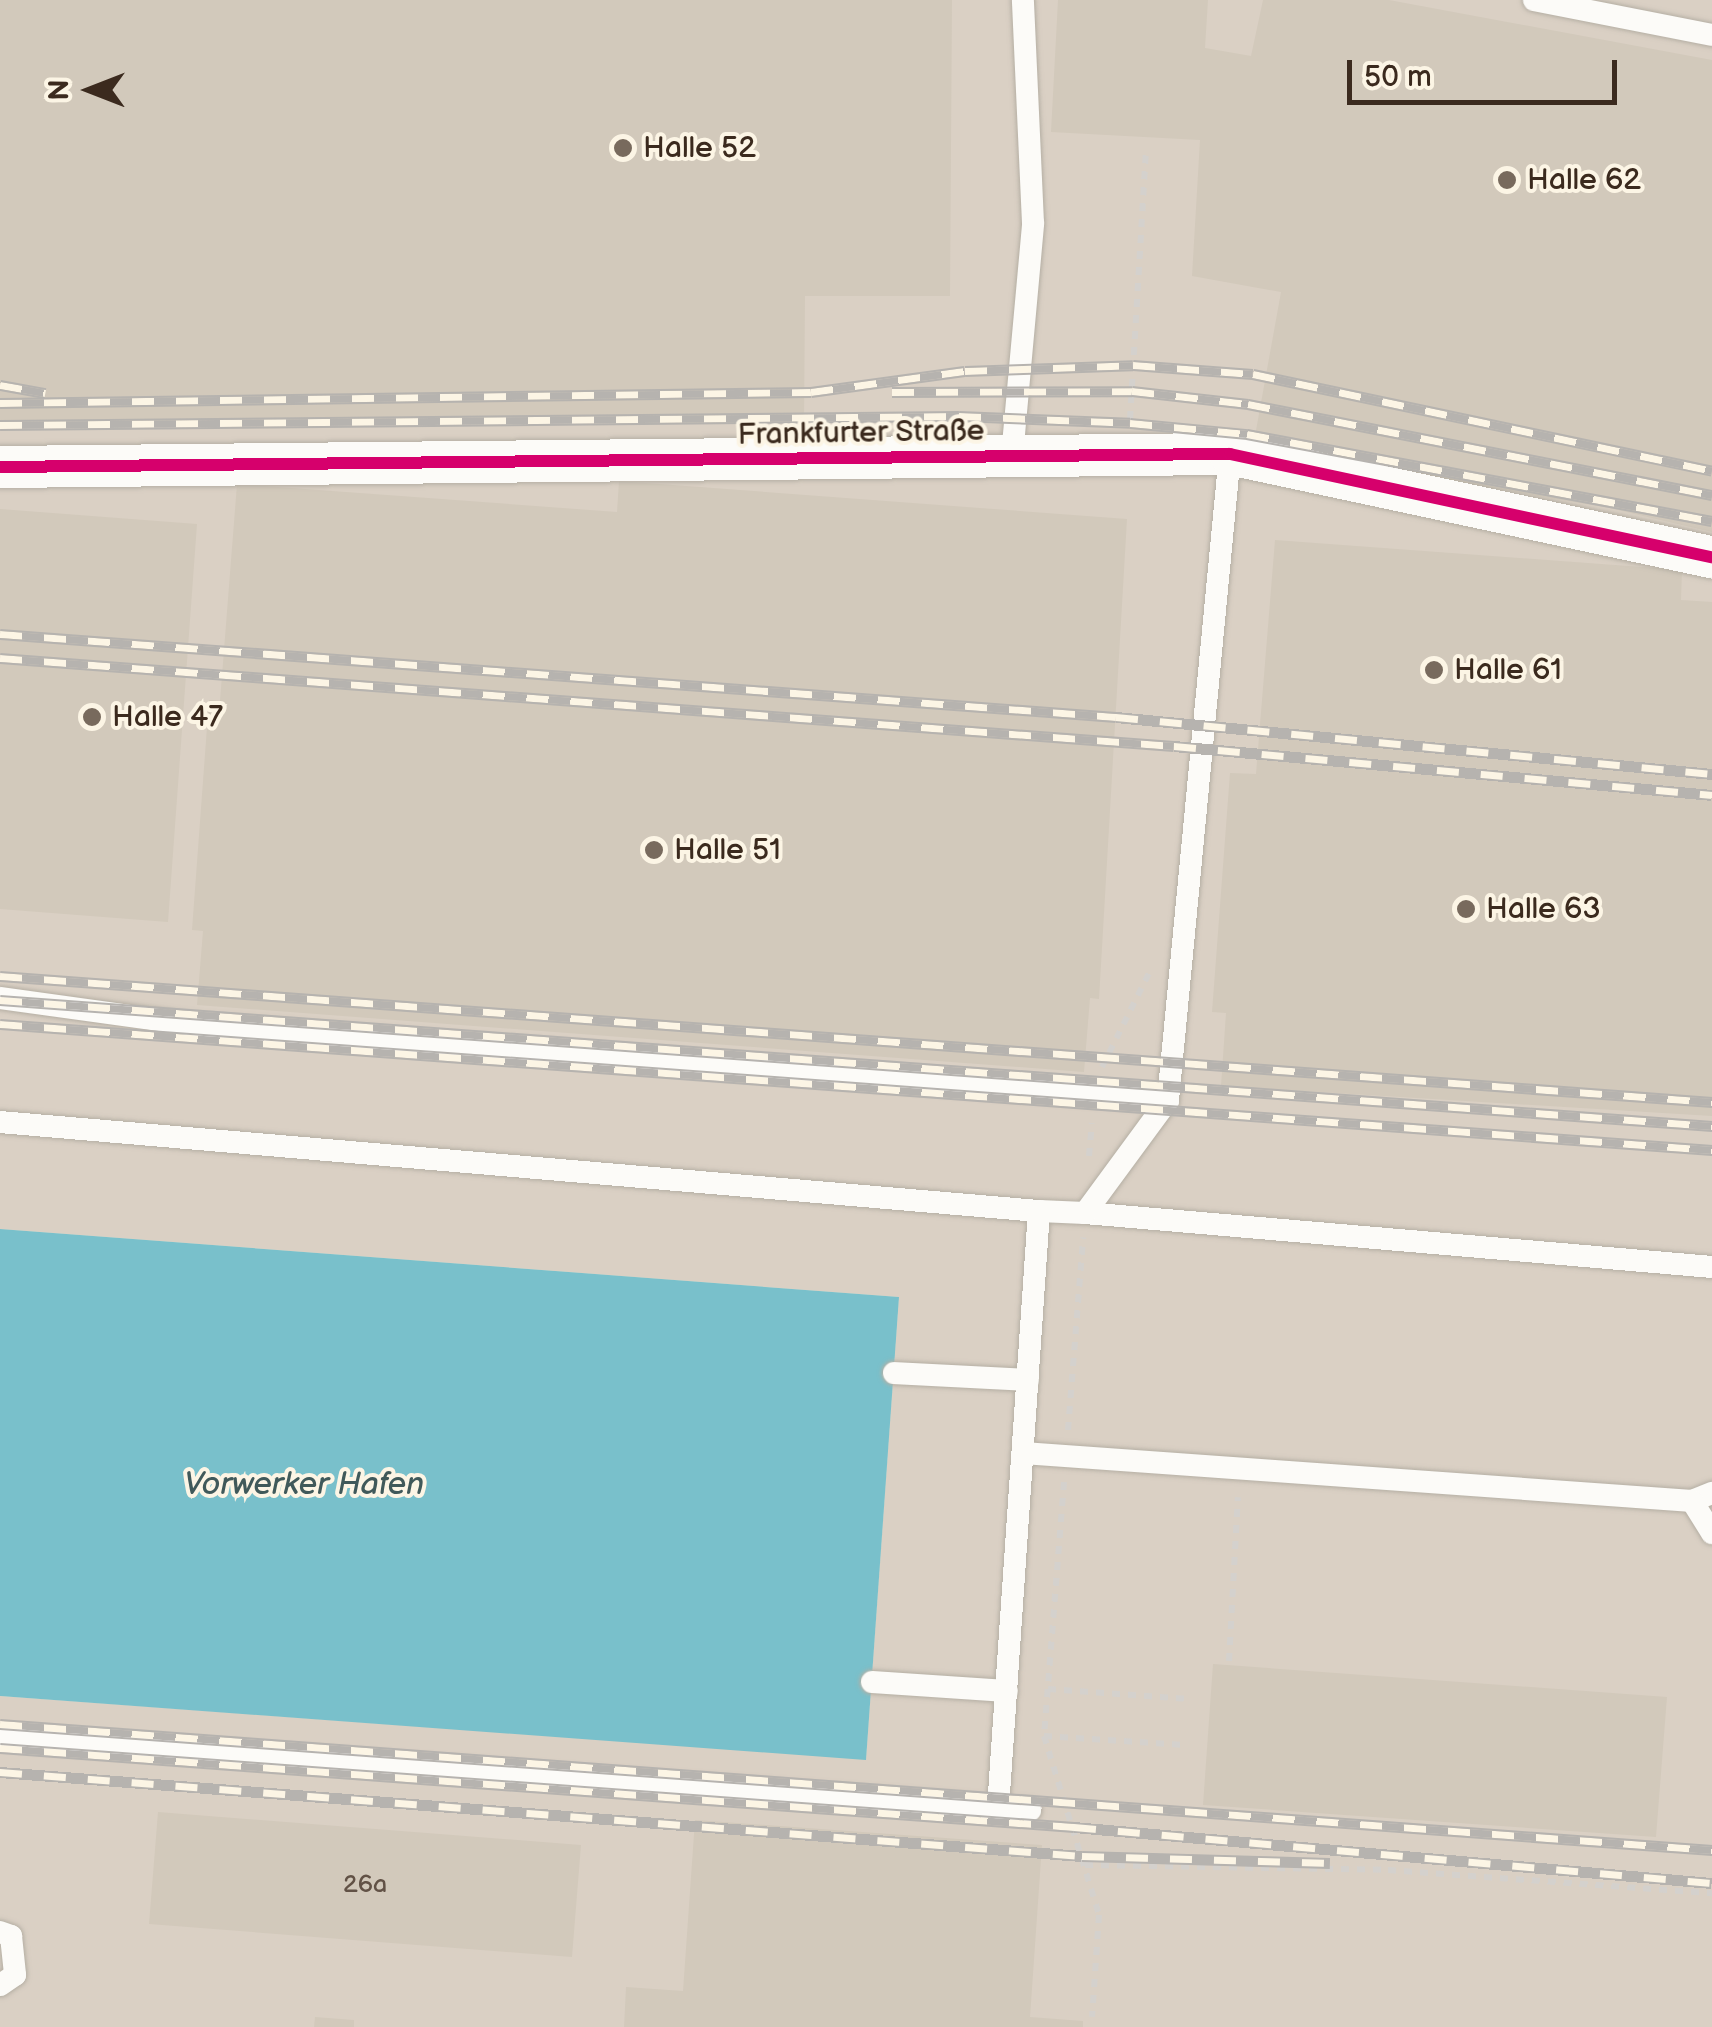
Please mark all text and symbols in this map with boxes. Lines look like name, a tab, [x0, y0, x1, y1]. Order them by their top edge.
north arrow	[40, 40, 140, 140]
scale bar	[1352, 40, 1622, 102]
text: 50 m	[1364, 59, 1432, 95]
text: N	[43, 79, 76, 101]
place label: Halle 52	[643, 130, 756, 166]
marker: Halle 52	[612, 137, 634, 159]
place label: Halle 62	[1527, 162, 1641, 198]
marker: Halle 62	[1496, 169, 1518, 191]
street label: Frankfurter Straße	[737, 413, 985, 453]
place label: Halle 61	[1454, 652, 1562, 688]
marker: Halle 61	[1423, 659, 1445, 681]
place label: Halle 47	[112, 699, 223, 735]
marker: Halle 47	[81, 706, 103, 728]
place label: Halle 51	[674, 832, 781, 868]
marker: Halle 51	[643, 839, 665, 861]
place label: Halle 63	[1486, 891, 1601, 927]
marker: Halle 63	[1455, 898, 1477, 920]
water label: Vorwerker Hafen	[184, 1466, 424, 1504]
house number: 26a	[343, 1870, 387, 1900]

